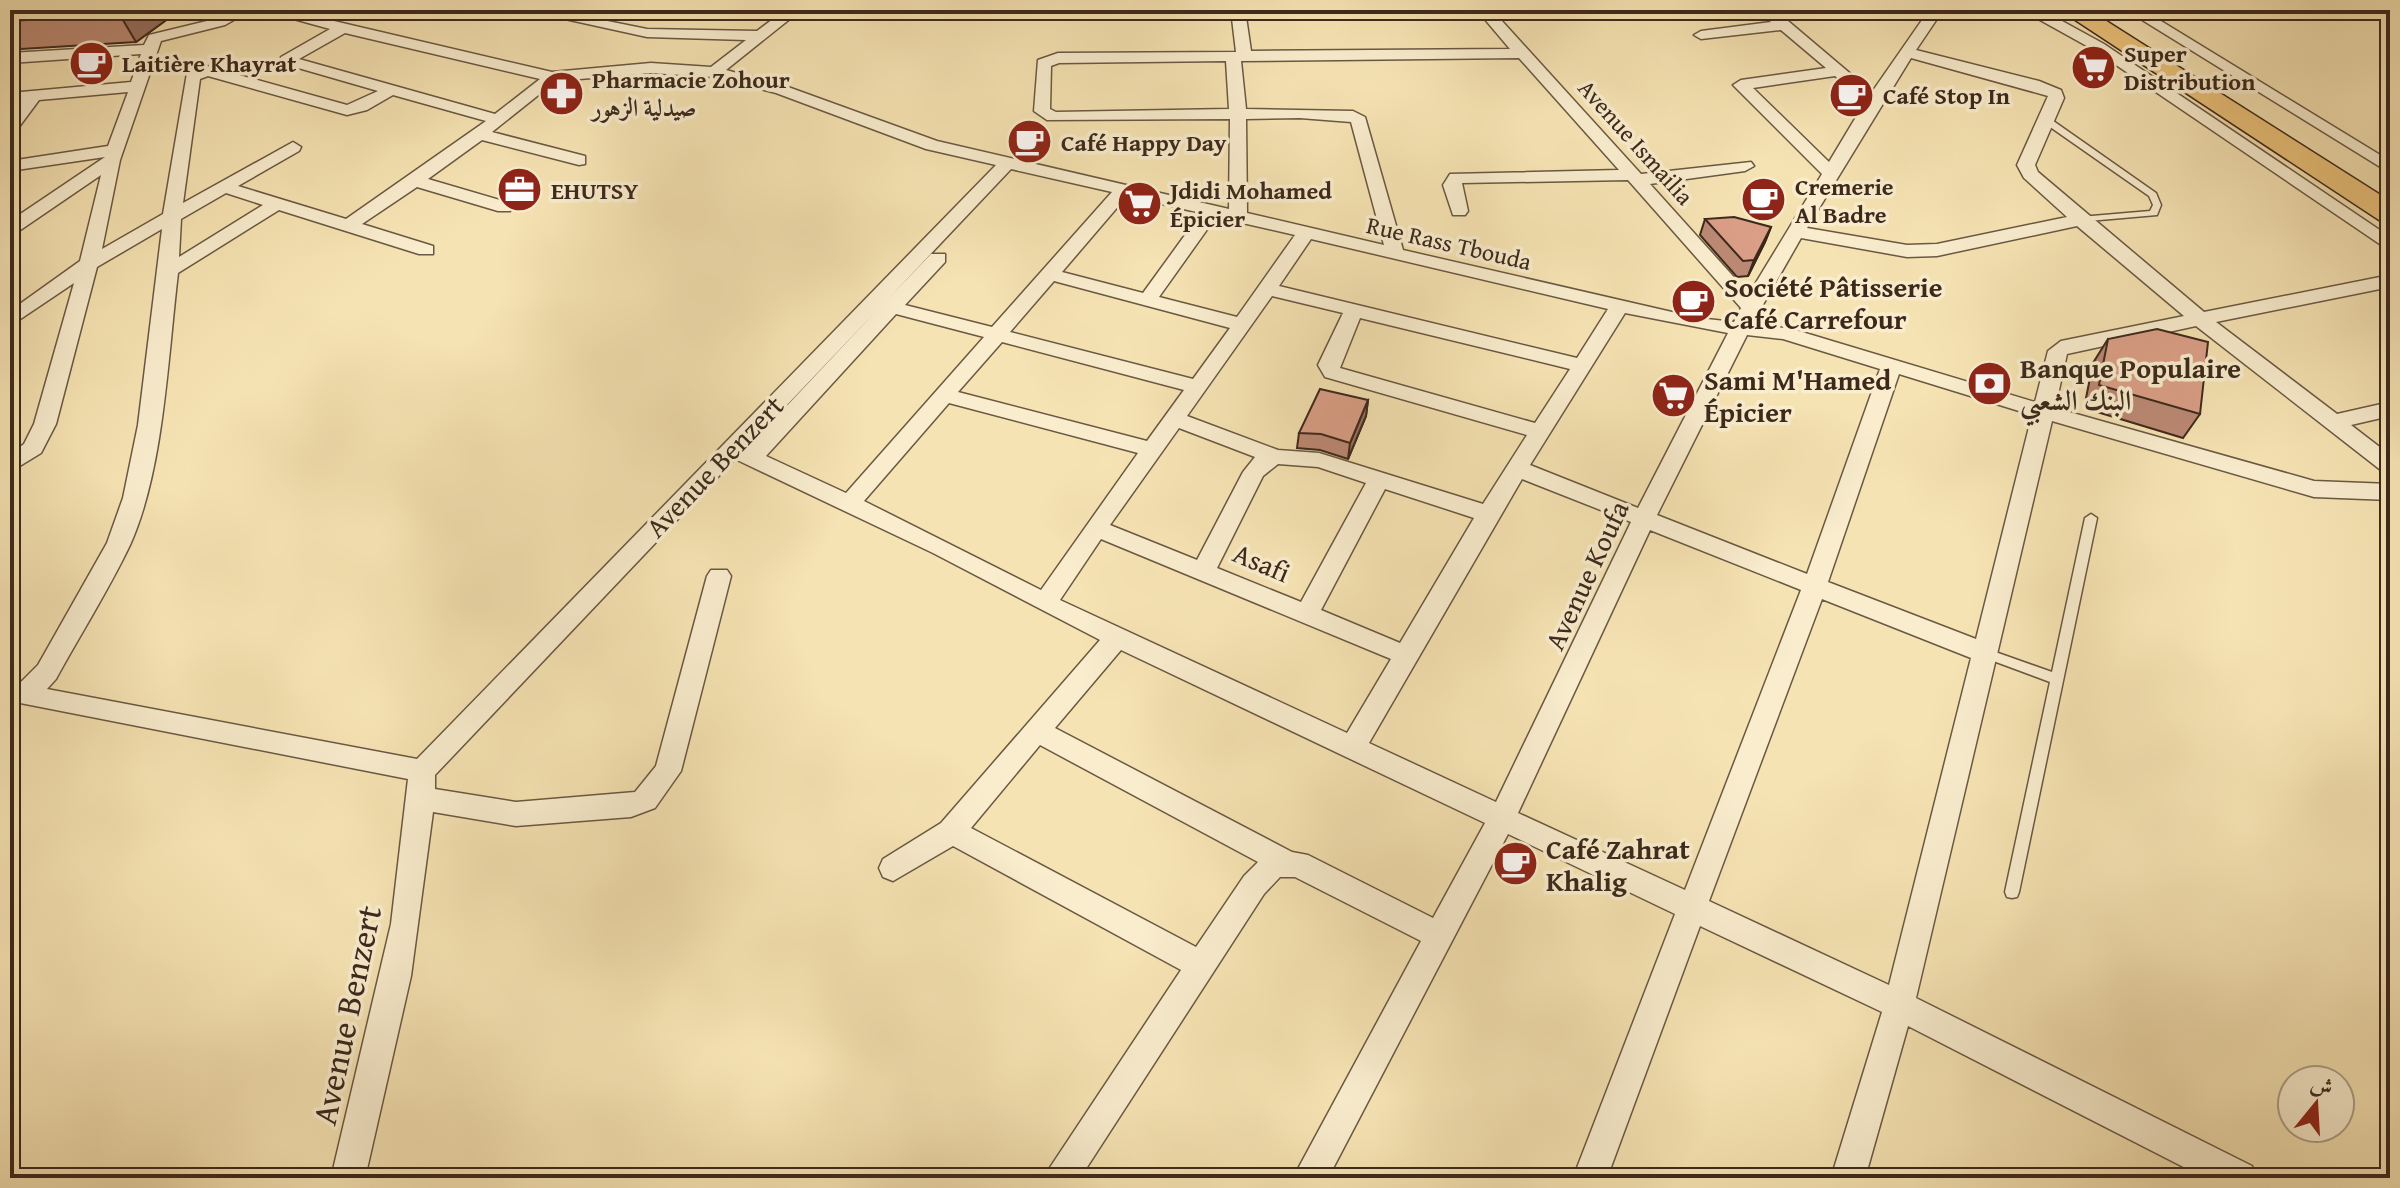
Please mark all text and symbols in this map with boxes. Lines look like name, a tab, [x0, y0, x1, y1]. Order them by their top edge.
place label: Super Distribution	[2124, 36, 2255, 99]
cafe icon: Laitière Khayrat	[67, 39, 115, 87]
supermarket icon: Super Distribution	[2069, 43, 2117, 91]
place label: Laitière Khayrat	[122, 46, 296, 81]
place label: Pharmacie Zohour صيدلية الزهور	[589, 62, 790, 125]
pharmacy icon: Pharmacie Zohour صيدلية الزهور	[537, 69, 585, 117]
street label: Avenue Ismailia	[1570, 71, 1702, 213]
cafe icon: Café Stop In	[1828, 71, 1876, 119]
place label: Café Stop In	[1883, 78, 2010, 113]
cafe icon: Café Happy Day	[1006, 118, 1054, 166]
place label: Café Happy Day	[1061, 125, 1227, 160]
office icon: EHUTSY	[496, 166, 544, 214]
place label: Cremerie Al Badre	[1795, 169, 1894, 232]
place label: EHUTSY	[551, 173, 638, 208]
place label: Jdidi Mohamed Épicier	[1166, 173, 1332, 236]
cafe icon: Cremerie Al Badre	[1740, 176, 1788, 224]
supermarket icon: Jdidi Mohamed Épicier	[1115, 180, 1163, 228]
street label: Rue Rass Tbouda	[1363, 207, 1535, 279]
place label: Société Pâtisserie Café Carrefour	[1724, 266, 1943, 339]
cafe icon: Société Pâtisserie Café Carrefour	[1669, 278, 1717, 326]
place label: Banque Populaire البنك الشعبي	[2020, 347, 2241, 427]
place label: Sami M'Hamed Épicier	[1704, 359, 1892, 432]
bank icon: Banque Populaire البنك الشعبي	[1965, 359, 2013, 407]
supermarket icon: Sami M'Hamed Épicier	[1649, 371, 1697, 419]
street label: Avenue Benzert	[635, 386, 793, 546]
street label: Avenue Koufa	[1534, 493, 1639, 656]
street label: Asafi	[1227, 532, 1297, 592]
place label: Café Zahrat Khalig	[1546, 828, 1690, 901]
cafe icon: Café Zahrat Khalig	[1491, 840, 1539, 888]
street label: Avenue Benzert	[299, 901, 393, 1129]
north arrow	[2276, 1064, 2356, 1144]
text: ش	[2307, 1066, 2338, 1104]

